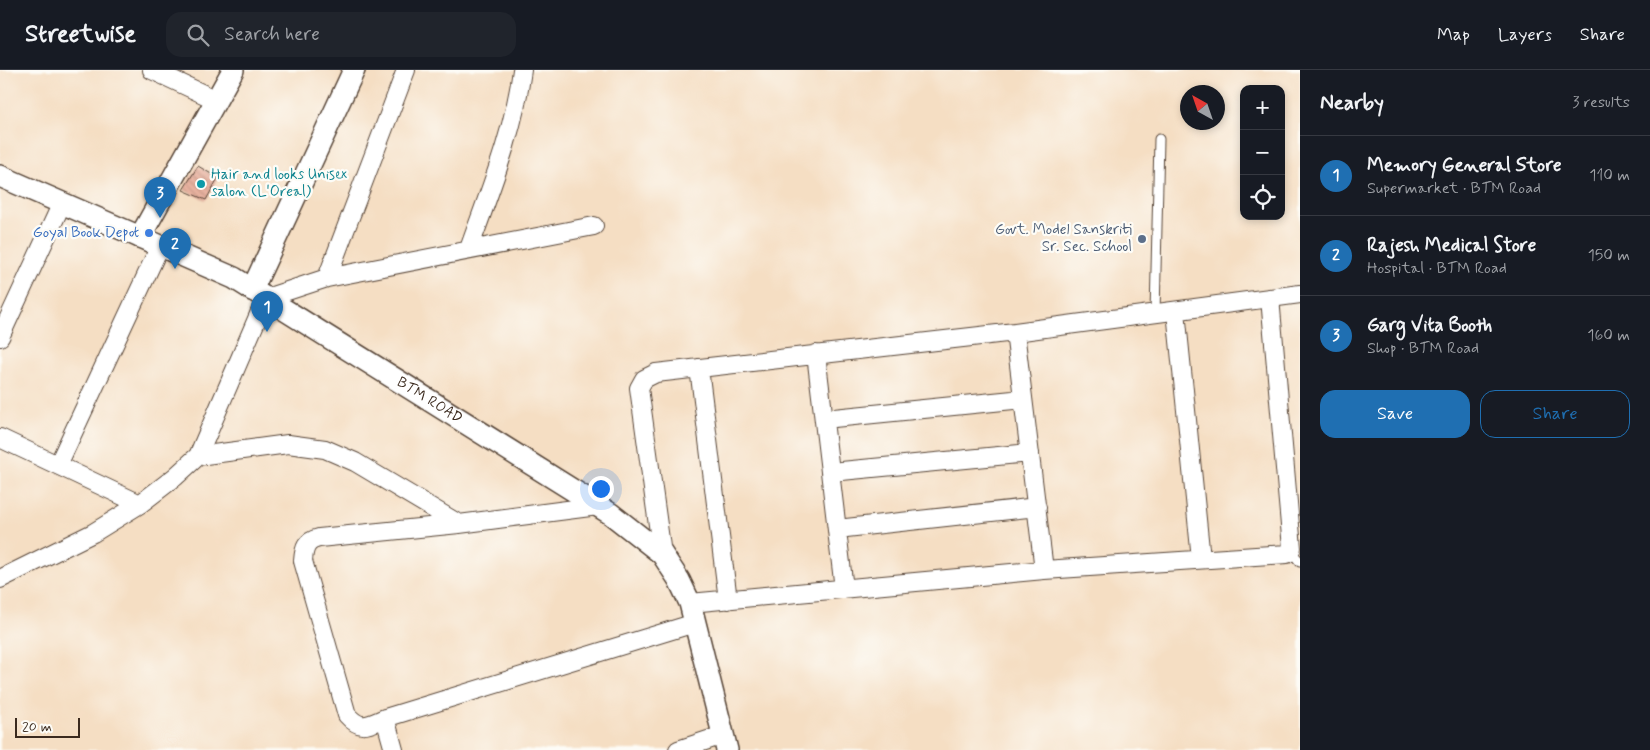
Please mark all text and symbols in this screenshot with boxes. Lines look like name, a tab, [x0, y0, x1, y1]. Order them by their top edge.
search box	[166, 12, 516, 57]
text: Streetwise	[25, 19, 136, 50]
icon: search	[184, 21, 212, 49]
text: Search here	[224, 22, 320, 47]
text: Map	[1437, 23, 1470, 47]
text: Layers	[1498, 23, 1552, 47]
text: Share	[1580, 23, 1625, 47]
north arrow	[1180, 85, 1225, 130]
map controls	[1240, 85, 1285, 220]
button: +	[1240, 85, 1285, 130]
text: Nearby	[1320, 89, 1384, 117]
text: 3 results	[1572, 92, 1630, 113]
button: −	[1240, 130, 1285, 175]
text: Memory General Store	[1367, 153, 1562, 178]
place label: Hair and looks Unisex salon (L'Oreal)	[211, 165, 347, 202]
text: 1	[1332, 165, 1340, 186]
text: 110 m	[1589, 165, 1630, 186]
button: locate	[1240, 175, 1285, 220]
pin: 3	[144, 177, 176, 218]
marker: Hair and looks Unisex salon (L'Oreal)	[195, 178, 207, 190]
text: Supermarket · BTM Road	[1367, 178, 1541, 199]
place label: Govt. Model Sanskriti Sr. Sec. School	[995, 220, 1132, 257]
place label: Goyal Book Depot	[33, 223, 139, 243]
marker: Goyal Book Depot	[143, 227, 155, 239]
pin: 2	[159, 228, 191, 269]
marker: Govt. Model Sanskriti Sr. Sec. School	[1136, 233, 1148, 245]
text: Rajesh Medical Store	[1367, 233, 1536, 258]
text: 2	[1332, 245, 1340, 266]
text: 150 m	[1588, 245, 1630, 266]
text: Hospital · BTM Road	[1367, 258, 1507, 279]
pin: 1	[251, 291, 283, 332]
text: Garg Vita Booth	[1367, 313, 1492, 338]
text: 3	[1332, 325, 1340, 346]
text: 160 m	[1587, 325, 1630, 346]
text: Shop · BTM Road	[1367, 338, 1479, 359]
street label: BTM ROAD	[393, 372, 466, 429]
button: Save	[1320, 390, 1470, 438]
button: Share	[1480, 390, 1630, 438]
your location	[588, 476, 614, 502]
scale bar	[15, 715, 80, 738]
text: 20 m	[22, 718, 52, 736]

